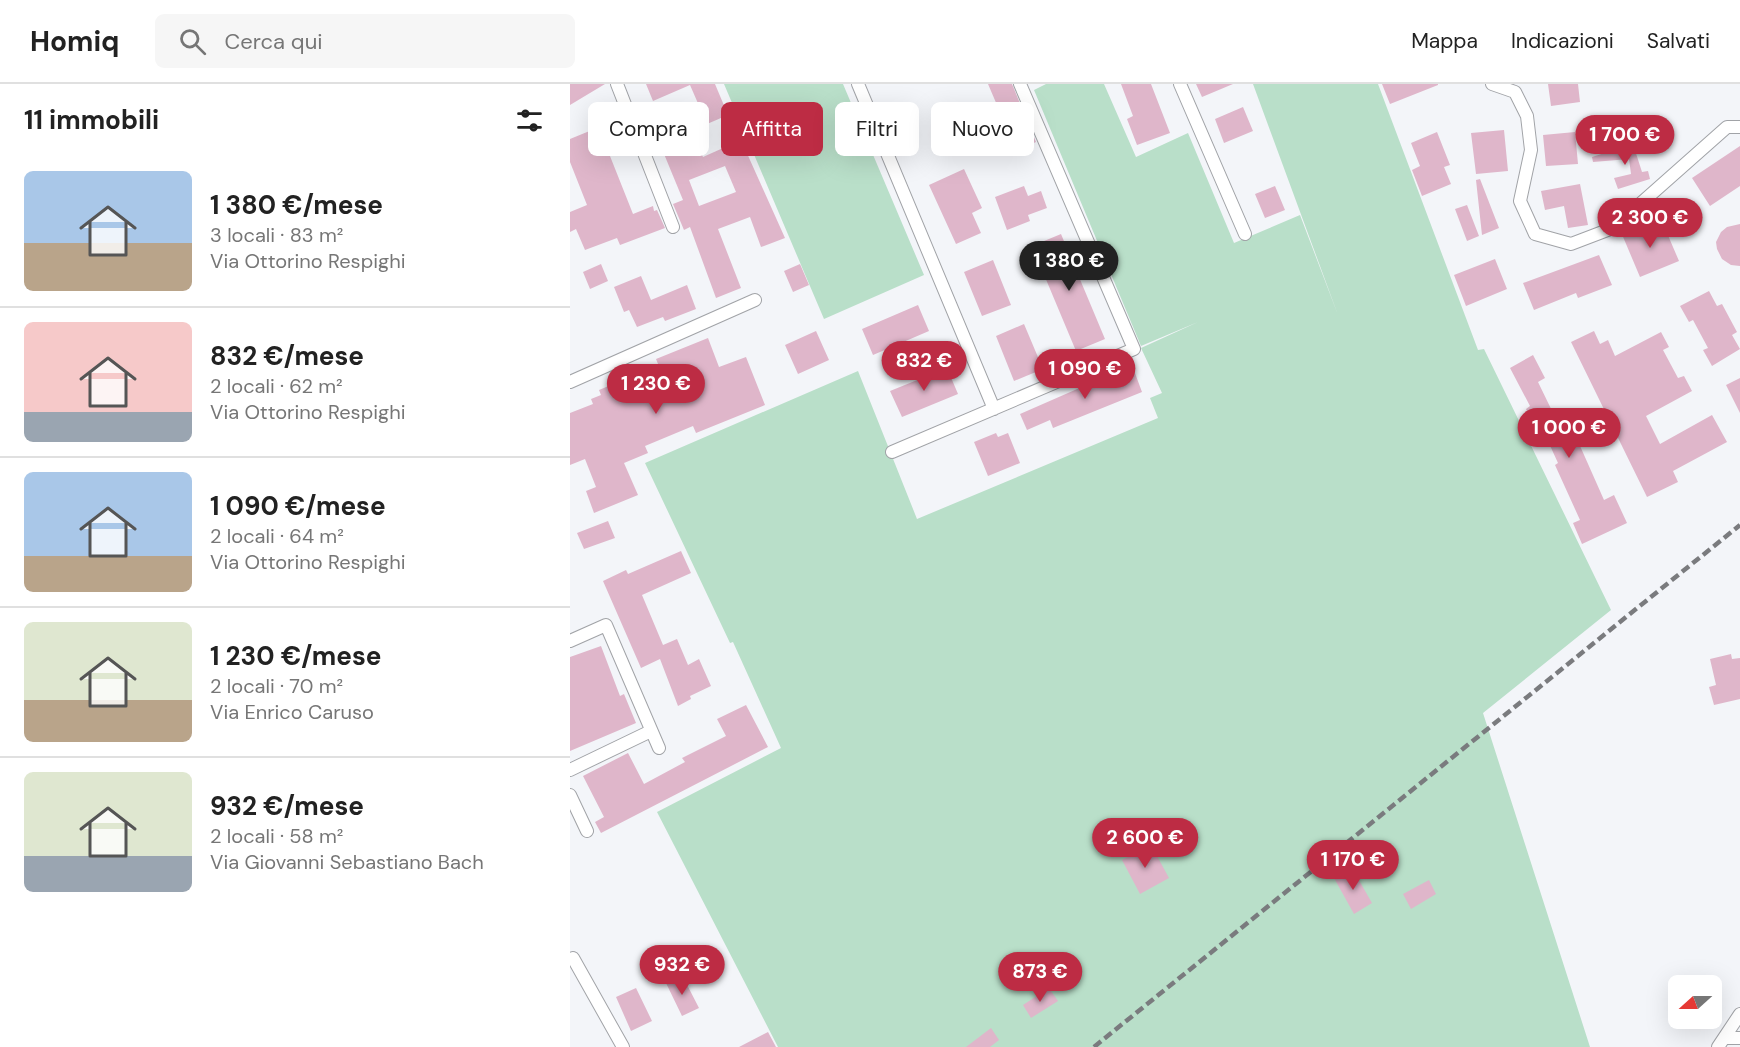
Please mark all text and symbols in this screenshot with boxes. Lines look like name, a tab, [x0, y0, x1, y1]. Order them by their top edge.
search box	[155, 14, 575, 68]
text: Homiq	[30, 23, 119, 60]
icon: search	[176, 25, 209, 58]
text: Cerca qui	[224, 27, 323, 56]
text: Mappa	[1411, 27, 1478, 55]
text: Indicazioni	[1511, 27, 1614, 55]
text: Salvati	[1647, 27, 1710, 55]
chip: Compra	[588, 102, 709, 156]
chip: Affitta	[721, 102, 823, 156]
chip: Filtri	[835, 102, 919, 156]
chip: Nuovo	[931, 102, 1034, 156]
text: 11 immobili	[24, 103, 159, 137]
icon: filters	[513, 104, 546, 137]
pin: 1 700 €	[1570, 115, 1680, 166]
text: 1 700 €	[1589, 121, 1661, 147]
text: 1 380 €/mese	[210, 188, 383, 222]
icon: home	[72, 195, 144, 267]
pin: 2 300 €	[1595, 198, 1705, 249]
text: 2 300 €	[1612, 204, 1688, 230]
text: 3 locali · 83 m²	[210, 222, 343, 248]
pin: 1 380 €	[1014, 241, 1124, 292]
text: 1 380 €	[1033, 247, 1105, 273]
text: Via Ottorino Respighi	[210, 248, 405, 274]
text: 832 €/mese	[210, 339, 364, 373]
pin: 832 €	[882, 341, 966, 392]
icon: home	[72, 346, 144, 418]
text: 832 €	[896, 347, 952, 373]
pin: 1 090 €	[1030, 349, 1140, 400]
text: 1 090 €	[1048, 355, 1122, 381]
pin: 1 230 €	[601, 364, 711, 415]
text: 1 230 €	[621, 370, 691, 396]
text: 2 locali · 62 m²	[210, 373, 343, 399]
text: Via Ottorino Respighi	[210, 399, 405, 425]
pin: 1 000 €	[1514, 408, 1624, 459]
text: 1 000 €	[1532, 414, 1606, 440]
text: 1 090 €/mese	[210, 489, 386, 523]
icon: home	[72, 496, 144, 568]
text: 2 locali · 64 m²	[210, 523, 344, 549]
text: Via Ottorino Respighi	[210, 549, 405, 575]
text: 1 230 €/mese	[210, 639, 381, 673]
icon: home	[72, 646, 144, 718]
text: 2 locali · 70 m²	[210, 673, 343, 699]
text: Via Enrico Caruso	[210, 699, 374, 725]
text: 932 €/mese	[210, 789, 364, 823]
icon: home	[72, 796, 144, 868]
pin: 2 600 €	[1090, 818, 1200, 869]
text: 2 locali · 58 m²	[210, 823, 343, 849]
text: 2 600 €	[1106, 824, 1184, 850]
pin: 1 170 €	[1298, 840, 1408, 891]
text: 1 170 €	[1321, 846, 1385, 872]
text: Via Giovanni Sebastiano Bach	[210, 849, 484, 875]
pin: 932 €	[640, 945, 724, 996]
text: 932 €	[654, 951, 710, 977]
pin: 873 €	[998, 952, 1082, 1003]
text: 873 €	[1012, 958, 1068, 984]
north arrow	[1668, 975, 1722, 1029]
map controls	[1668, 975, 1722, 1029]

